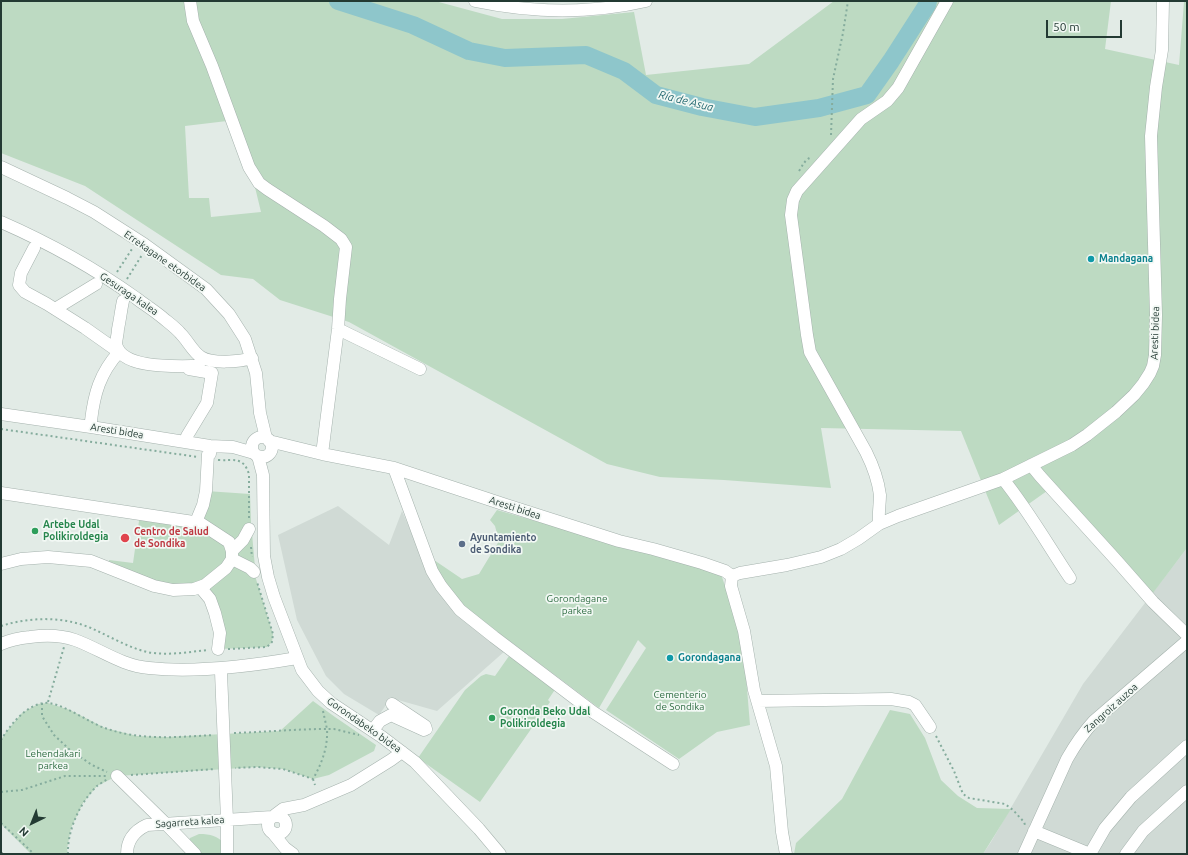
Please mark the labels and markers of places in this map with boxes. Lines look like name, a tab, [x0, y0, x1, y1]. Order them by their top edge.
place label: Mandagana	[1099, 253, 1153, 265]
marker: Mandagana	[1086, 254, 1096, 264]
place label: Artebe Udal Polikiroldegia	[43, 519, 108, 542]
marker: Artebe Udal Polikiroldegia	[30, 526, 40, 536]
place label: Centro de Salud de Sondika	[134, 526, 209, 550]
marker: Centro de Salud de Sondika	[119, 532, 131, 544]
place label: Ayuntamiento de Sondika	[470, 532, 537, 556]
marker: Ayuntamiento de Sondika	[457, 539, 467, 549]
place label: Gorondagana	[678, 652, 741, 664]
marker: Gorondagana	[665, 653, 675, 663]
place label: Goronda Beko Udal Polikiroldegia	[500, 706, 590, 730]
marker: Goronda Beko Udal Polikiroldegia	[487, 713, 497, 723]

